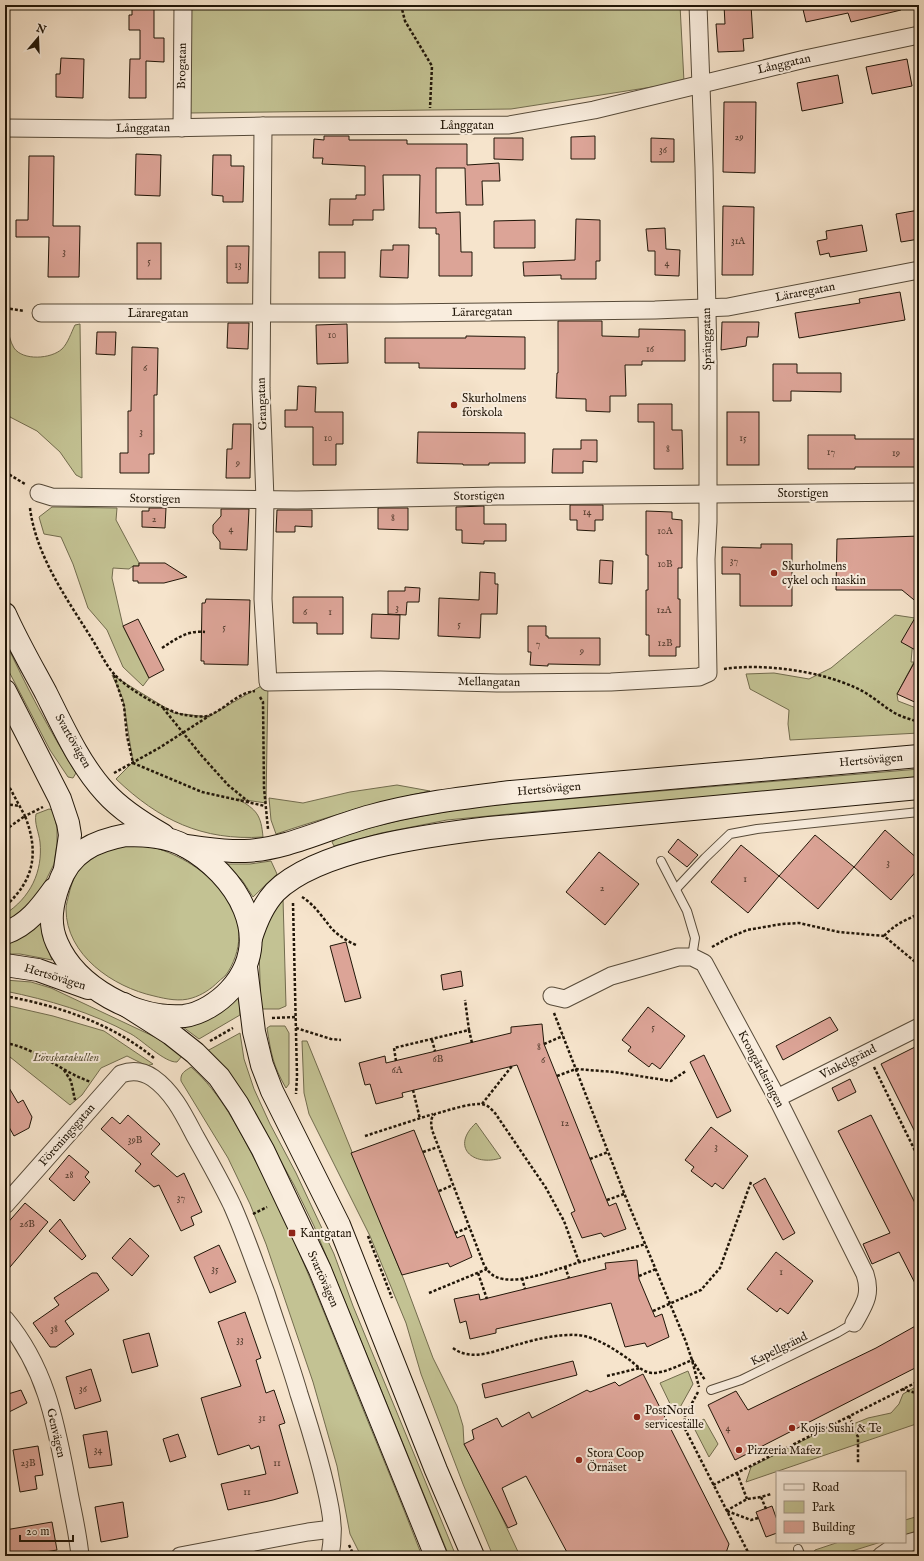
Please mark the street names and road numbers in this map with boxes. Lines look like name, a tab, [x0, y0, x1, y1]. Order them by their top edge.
street label: Brogatan	[174, 42, 190, 89]
street label: Långgatan	[756, 50, 813, 77]
street label: Långgatan	[440, 118, 495, 133]
street label: Långgatan	[116, 120, 171, 136]
street label: Läraregatan	[774, 279, 837, 305]
street label: Läraregatan	[452, 304, 513, 320]
street label: Läraregatan	[128, 306, 189, 321]
street label: Spränggatan	[699, 307, 716, 370]
street label: Grangatan	[254, 377, 270, 431]
street label: Storstigen	[777, 486, 829, 501]
street label: Storstigen	[453, 488, 505, 504]
street label: Storstigen	[129, 491, 181, 507]
street label: Mellangatan	[458, 674, 521, 690]
street label: Svartövägen	[51, 711, 95, 771]
street label: Hertsövägen	[839, 750, 904, 770]
street label: Hertsövägen	[517, 779, 582, 799]
street label: Hertsövägen	[22, 961, 88, 994]
street label: Krongårdsringen	[734, 1028, 788, 1111]
street label: Vinkelgränd	[816, 1041, 879, 1083]
street label: Föreningsgatan	[36, 1100, 99, 1169]
street label: Svartövägen	[304, 1248, 342, 1310]
street label: Kapellgränd	[748, 1329, 811, 1370]
street label: Genvägen	[43, 1407, 69, 1460]

